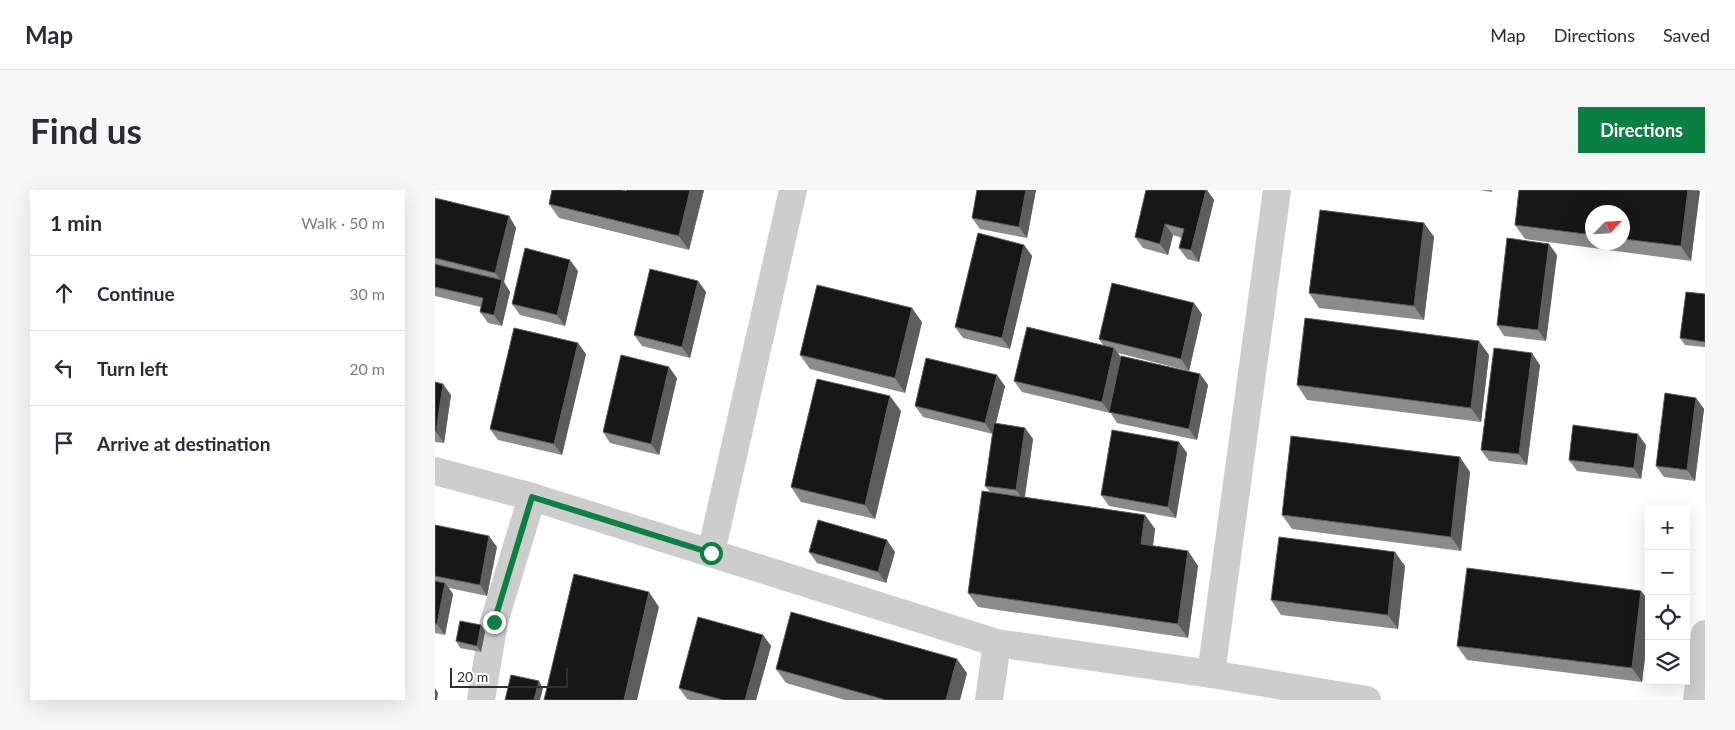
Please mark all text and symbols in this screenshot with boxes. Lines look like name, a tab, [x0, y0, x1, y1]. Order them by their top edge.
text: Map	[25, 20, 73, 49]
text: Map	[1490, 24, 1526, 46]
text: Directions	[1554, 24, 1635, 46]
text: Saved	[1663, 24, 1710, 46]
button: Directions	[1578, 107, 1705, 153]
text: Find us	[30, 109, 142, 151]
north arrow	[1585, 205, 1630, 250]
text: 1 min	[50, 210, 102, 235]
text: Walk · 50 m	[301, 213, 385, 232]
icon: ahead	[50, 279, 78, 307]
text: Continue	[97, 282, 175, 305]
text: 30 m	[349, 284, 385, 303]
icon: left	[50, 354, 78, 382]
text: Turn left	[97, 357, 168, 380]
text: 20 m	[349, 359, 385, 378]
icon: arrive	[50, 429, 78, 457]
text: Arrive at destination	[97, 432, 270, 455]
map controls	[1645, 505, 1690, 685]
button: +	[1645, 505, 1690, 550]
route start	[700, 542, 723, 565]
button: −	[1645, 550, 1690, 595]
button: locate	[1645, 595, 1690, 640]
route end	[483, 611, 506, 634]
button: layers	[1645, 640, 1690, 685]
scale bar	[450, 665, 567, 688]
text: 20 m	[457, 668, 488, 685]

